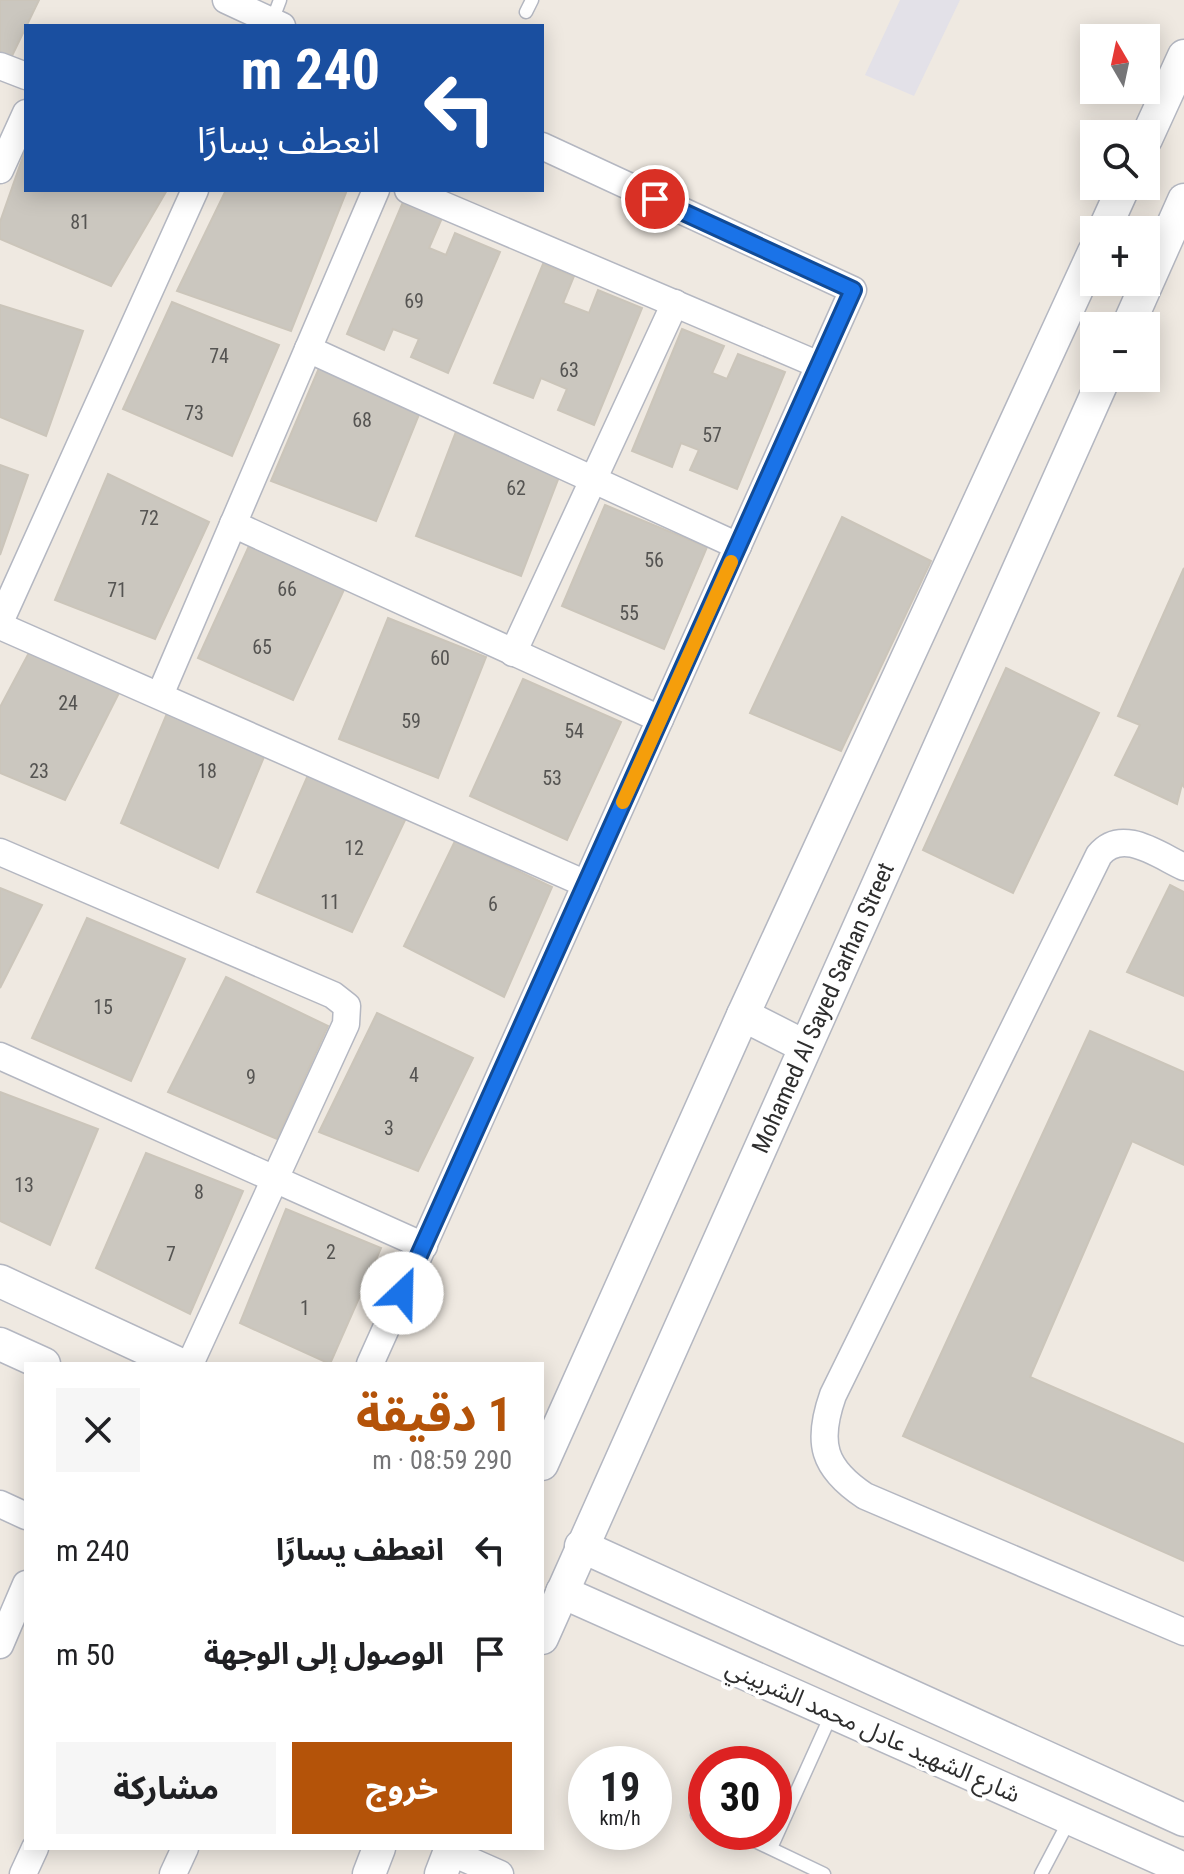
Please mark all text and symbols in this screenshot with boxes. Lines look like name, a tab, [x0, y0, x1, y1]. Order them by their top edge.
north arrow	[1080, 24, 1160, 104]
map controls	[1080, 24, 1160, 392]
text: 240 m	[241, 37, 380, 103]
icon: left	[408, 56, 512, 160]
text: انعطف يسارًا	[197, 120, 380, 162]
button: search	[1080, 120, 1160, 200]
pin	[621, 165, 689, 233]
icon: arrive	[633, 177, 677, 221]
house number: 81	[70, 210, 90, 234]
button: +	[1080, 216, 1160, 296]
house number: 69	[404, 289, 424, 313]
button: −	[1080, 312, 1160, 392]
house number: 74	[209, 344, 229, 368]
house number: 63	[559, 358, 579, 382]
house number: 73	[184, 401, 204, 425]
house number: 68	[352, 408, 372, 432]
house number: 57	[702, 423, 722, 447]
house number: 62	[506, 476, 526, 500]
house number: 72	[139, 506, 159, 530]
house number: 56	[644, 548, 664, 572]
house number: 66	[277, 577, 297, 601]
house number: 71	[107, 578, 127, 602]
house number: 55	[619, 601, 639, 625]
house number: 65	[252, 635, 272, 659]
house number: 60	[430, 646, 450, 670]
house number: 24	[58, 691, 78, 715]
house number: 59	[401, 709, 421, 733]
house number: 54	[564, 719, 584, 743]
house number: 23	[29, 759, 49, 783]
house number: 18	[197, 759, 217, 783]
house number: 53	[542, 766, 562, 790]
house number: 12	[344, 836, 364, 860]
street label: Mohamed Al Sayed Sarhan Street	[746, 858, 900, 1157]
house number: 11	[320, 890, 340, 914]
house number: 6	[488, 892, 498, 916]
house number: 15	[93, 995, 113, 1019]
house number: 4	[409, 1063, 419, 1087]
house number: 9	[246, 1065, 256, 1089]
house number: 3	[384, 1116, 394, 1140]
house number: 13	[14, 1173, 34, 1197]
house number: 8	[194, 1180, 204, 1204]
house number: 2	[326, 1240, 336, 1264]
house number: 7	[166, 1242, 176, 1266]
position arrow	[360, 1251, 444, 1335]
house number: 1	[300, 1296, 310, 1320]
text: 1 دقيقة	[356, 1386, 512, 1443]
button: close	[56, 1388, 140, 1472]
text: 290 m · 08:59	[372, 1445, 512, 1475]
icon: left	[468, 1528, 512, 1572]
text: انعطف يسارًا	[276, 1532, 444, 1567]
text: 240 m	[56, 1533, 130, 1568]
icon: arrive	[468, 1632, 512, 1676]
text: الوصول إلى الوجهة	[204, 1636, 444, 1671]
text: 50 m	[56, 1637, 115, 1672]
street label: شارع الشهيد عادل محمد الشربيني	[720, 1653, 1024, 1813]
button: مشاركة	[56, 1742, 276, 1834]
button: خروج	[292, 1742, 512, 1834]
speed limit sign: 30	[688, 1746, 792, 1850]
text: 19	[600, 1764, 640, 1811]
text: km/h	[599, 1806, 641, 1830]

